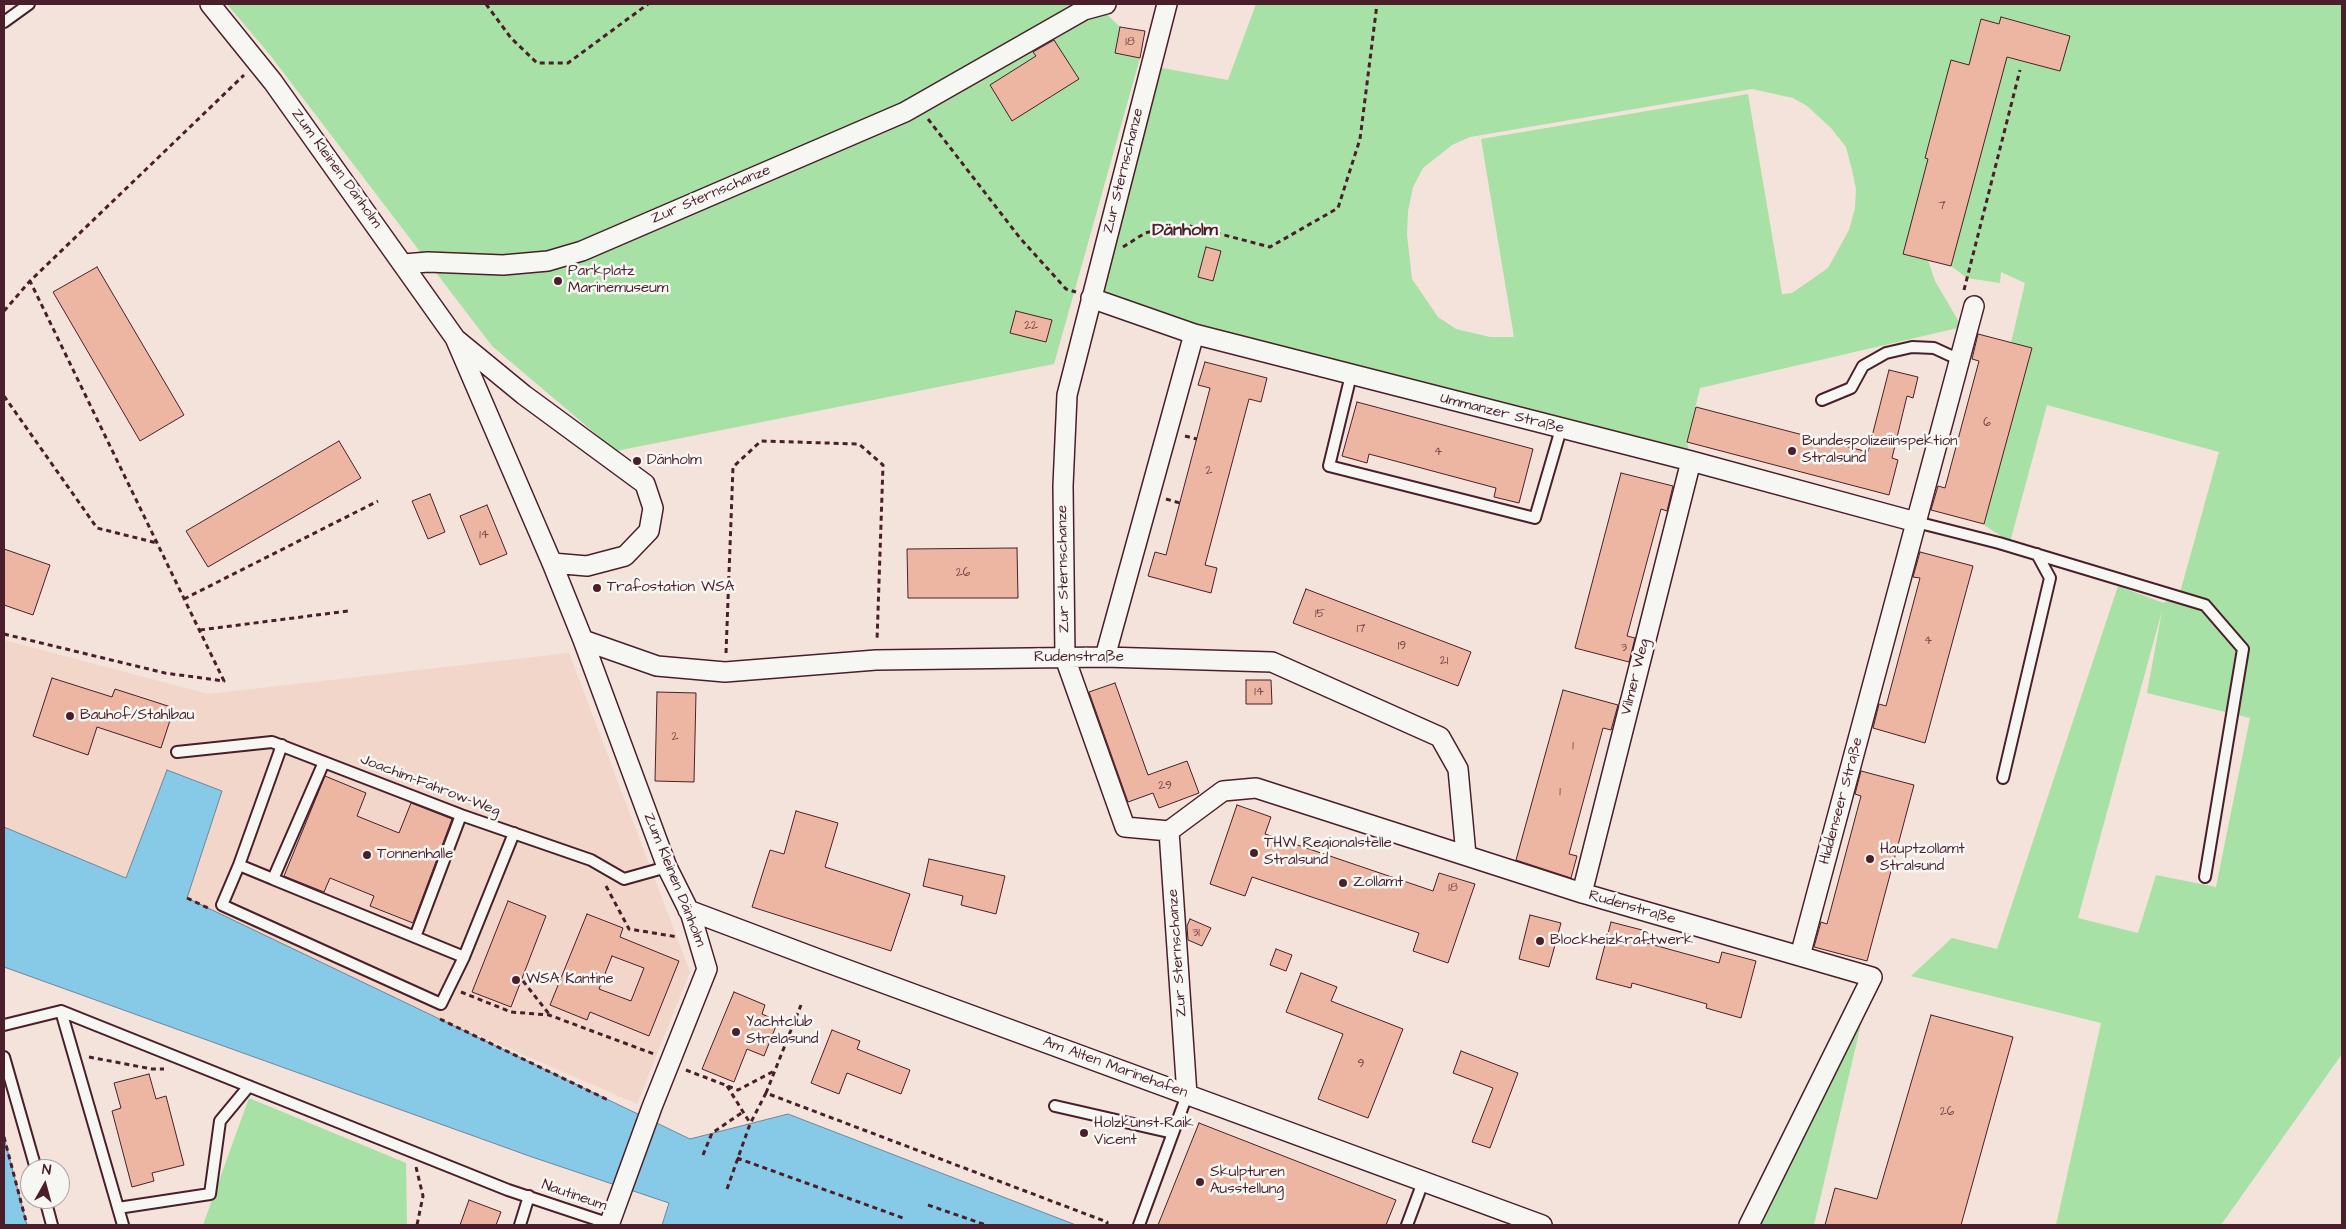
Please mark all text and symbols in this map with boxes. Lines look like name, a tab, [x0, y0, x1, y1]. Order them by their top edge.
house number: 18	[1125, 35, 1135, 49]
street label: Zum Kleinen Dänholm	[287, 106, 385, 232]
street label: Zur Sternschanze	[1100, 107, 1148, 235]
street label: Zur Sternschanze	[648, 162, 774, 228]
house number: 7	[1938, 199, 1946, 213]
district label: Dänholm	[1152, 220, 1218, 242]
place label: Parkplatz Marinemuseum	[568, 263, 668, 298]
marker: Parkplatz Marinemuseum	[552, 275, 564, 287]
house number: 22	[1024, 319, 1038, 333]
street label: Ummanzer Straße	[1438, 390, 1566, 438]
house number: 6	[1983, 416, 1991, 430]
place label: Bundespolizeiinspektion Stralsund	[1802, 433, 1958, 468]
house number: 4	[1434, 445, 1442, 459]
marker: Bundespolizeiinspektion Stralsund	[1786, 445, 1798, 457]
place label: Dänholm	[647, 452, 702, 470]
marker: Dänholm	[631, 455, 643, 467]
house number: 2	[1206, 464, 1212, 478]
street label: Zur Sternschanze	[1054, 505, 1074, 633]
house number: 14	[479, 528, 489, 542]
house number: 26	[956, 566, 970, 580]
place label: Trafostation WSA	[607, 579, 734, 597]
marker: Trafostation WSA	[591, 582, 603, 594]
house number: 15	[1315, 607, 1325, 621]
house number: 17	[1357, 622, 1365, 636]
house number: 4	[1924, 634, 1932, 648]
street label: Vilmer Weg	[1618, 637, 1654, 717]
house number: 19	[1398, 639, 1406, 653]
house number: 3	[1621, 641, 1627, 655]
street label: Rudenstraße	[1034, 649, 1124, 667]
house number: 21	[1440, 654, 1448, 668]
house number: 14	[1254, 685, 1264, 699]
place label: Bauhof/Stahlbau	[80, 707, 194, 725]
marker: Bauhof/Stahlbau	[64, 710, 76, 722]
house number: 2	[672, 730, 678, 744]
street label: Hiddenseer Straße	[1816, 736, 1868, 866]
house number: 1	[1572, 739, 1574, 753]
street label: Joachim-Fahrow-Weg	[357, 751, 503, 821]
house number: 29	[1158, 779, 1172, 793]
house number: 1	[1559, 785, 1561, 799]
street label: Zum Kleinen Dänholm	[639, 810, 709, 950]
place label: THW Regionalstelle Stralsund	[1264, 835, 1392, 870]
place label: Hauptzollamt Stralsund	[1880, 841, 1965, 876]
place label: Tonnenhalle	[377, 846, 453, 864]
marker: THW Regionalstelle Stralsund	[1248, 847, 1260, 859]
marker: Tonnenhalle	[361, 849, 373, 861]
marker: Hauptzollamt Stralsund	[1864, 853, 1876, 865]
place label: Zollamt	[1353, 874, 1403, 892]
marker: Zollamt	[1337, 877, 1349, 889]
house number: 18	[1448, 881, 1458, 895]
street label: Rudenstraße	[1586, 887, 1678, 929]
street label: Zur Sternschanze	[1165, 888, 1191, 1018]
house number: 31	[1192, 926, 1200, 940]
place label: Blockheizkraftwerk	[1550, 932, 1693, 950]
marker: Blockheizkraftwerk	[1534, 935, 1546, 947]
place label: WSA Kantine	[526, 971, 614, 989]
marker: WSA Kantine	[510, 974, 522, 986]
place label: Yachtclub Strelasund	[746, 1014, 818, 1049]
marker: Yachtclub Strelasund	[730, 1026, 742, 1038]
street label: Am Alten Marinehafen	[1040, 1033, 1190, 1103]
house number: 9	[1358, 1057, 1364, 1071]
house number: 26	[1940, 1105, 1954, 1119]
place label: Holzkunst-Raik Vicent	[1094, 1115, 1194, 1150]
marker: Holzkunst-Raik Vicent	[1078, 1127, 1090, 1139]
north arrow	[20, 1159, 70, 1209]
text: N	[41, 1160, 52, 1181]
place label: Skulpturen Ausstellung	[1210, 1164, 1285, 1199]
street label: Nautineum	[539, 1176, 609, 1216]
marker: Skulpturen Ausstellung	[1194, 1176, 1206, 1188]

